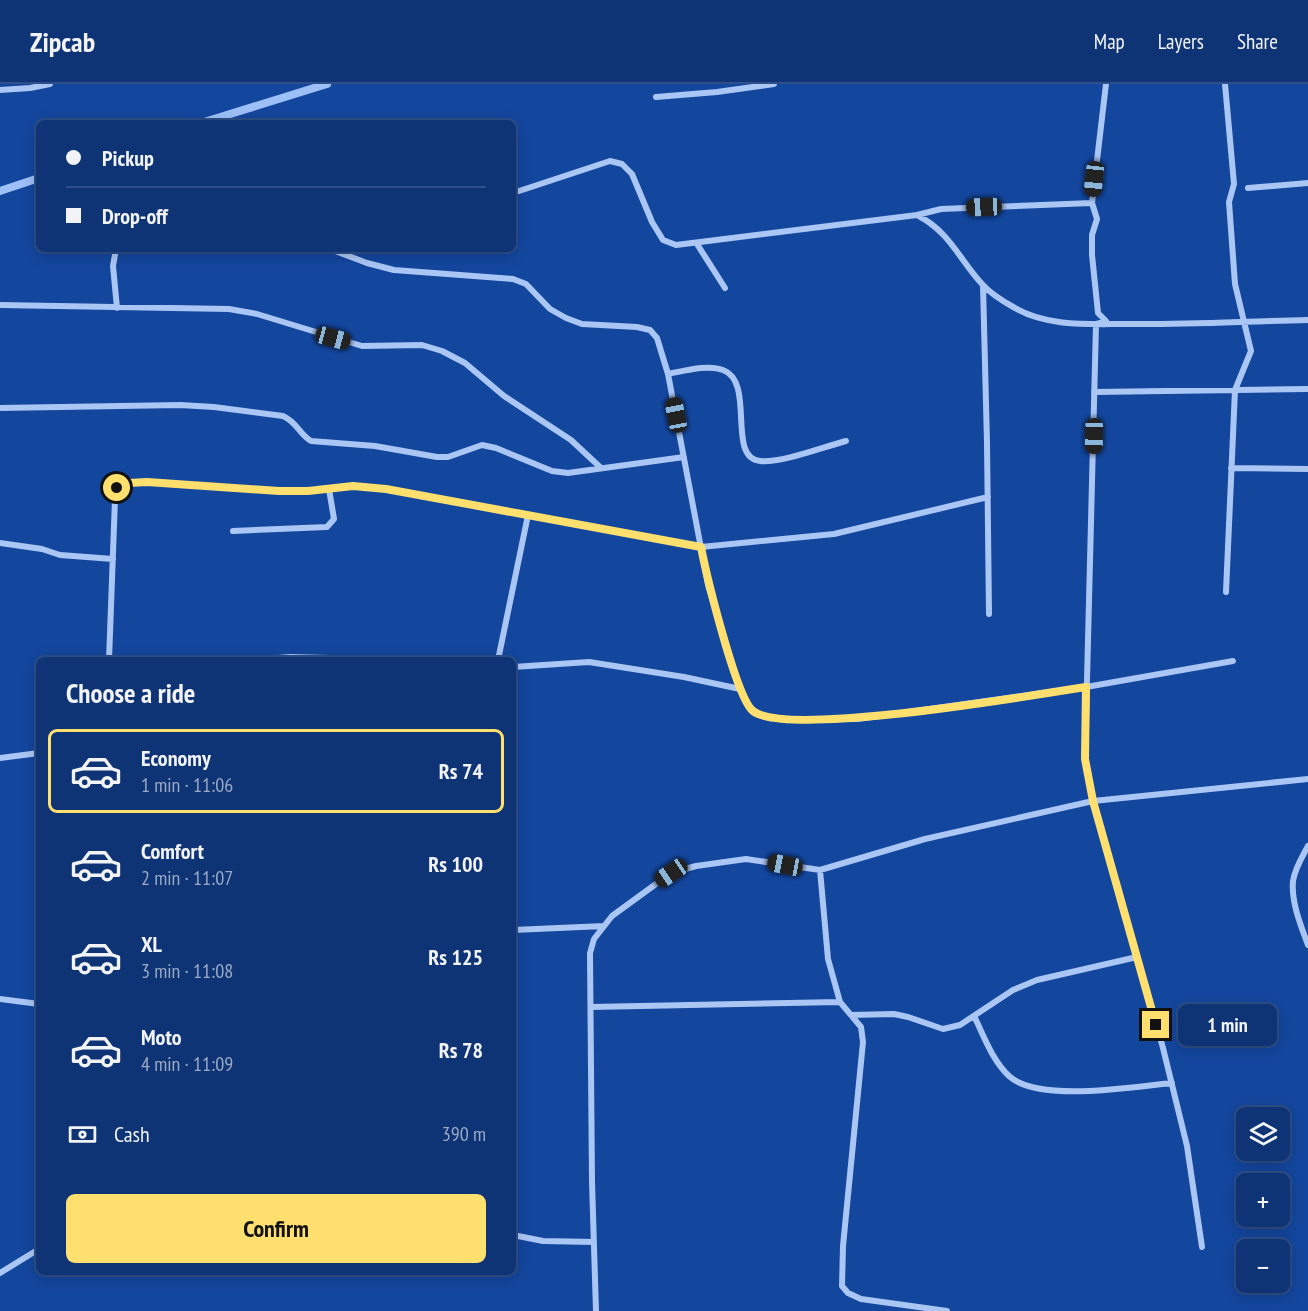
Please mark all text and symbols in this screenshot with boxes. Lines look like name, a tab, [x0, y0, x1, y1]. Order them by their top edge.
text: Zipcab	[30, 23, 95, 60]
text: Map	[1094, 28, 1125, 55]
text: Layers	[1158, 28, 1204, 55]
text: Share	[1237, 28, 1278, 55]
text: Pickup	[102, 144, 154, 172]
car	[1083, 160, 1105, 198]
car	[966, 197, 1002, 217]
text: Drop-off	[102, 202, 168, 230]
car	[313, 325, 353, 351]
car	[664, 396, 688, 434]
car	[1085, 418, 1103, 454]
route start	[103, 474, 130, 501]
text: Choose a ride	[66, 676, 195, 710]
icon: car	[69, 744, 123, 798]
text: Economy	[141, 744, 211, 772]
text: Rs 74	[439, 757, 483, 785]
text: 1 min · 11:06	[141, 772, 233, 798]
icon: car	[69, 837, 123, 891]
text: Comfort	[141, 837, 204, 865]
text: Rs 100	[428, 850, 483, 878]
car	[766, 853, 804, 877]
car	[651, 855, 691, 891]
text: 2 min · 11:07	[141, 865, 233, 891]
icon: car	[69, 930, 123, 984]
text: XL	[141, 930, 162, 958]
text: Rs 125	[428, 943, 483, 971]
text: 3 min · 11:08	[141, 958, 233, 984]
callout: 1 min	[1177, 1004, 1276, 1046]
route end	[1142, 1011, 1169, 1038]
text: 1 min	[1207, 1012, 1248, 1038]
icon: car	[69, 1023, 123, 1077]
text: Moto	[141, 1023, 182, 1051]
text: Rs 78	[439, 1036, 483, 1064]
text: 4 min · 11:09	[141, 1051, 233, 1077]
map controls	[1236, 1107, 1290, 1293]
button: layers	[1236, 1107, 1290, 1161]
icon: cash	[66, 1118, 99, 1151]
text: Cash	[114, 1120, 150, 1148]
text: 390 m	[442, 1121, 486, 1147]
button: +	[1236, 1173, 1290, 1227]
button: Confirm	[66, 1194, 486, 1263]
button: −	[1236, 1239, 1290, 1293]

